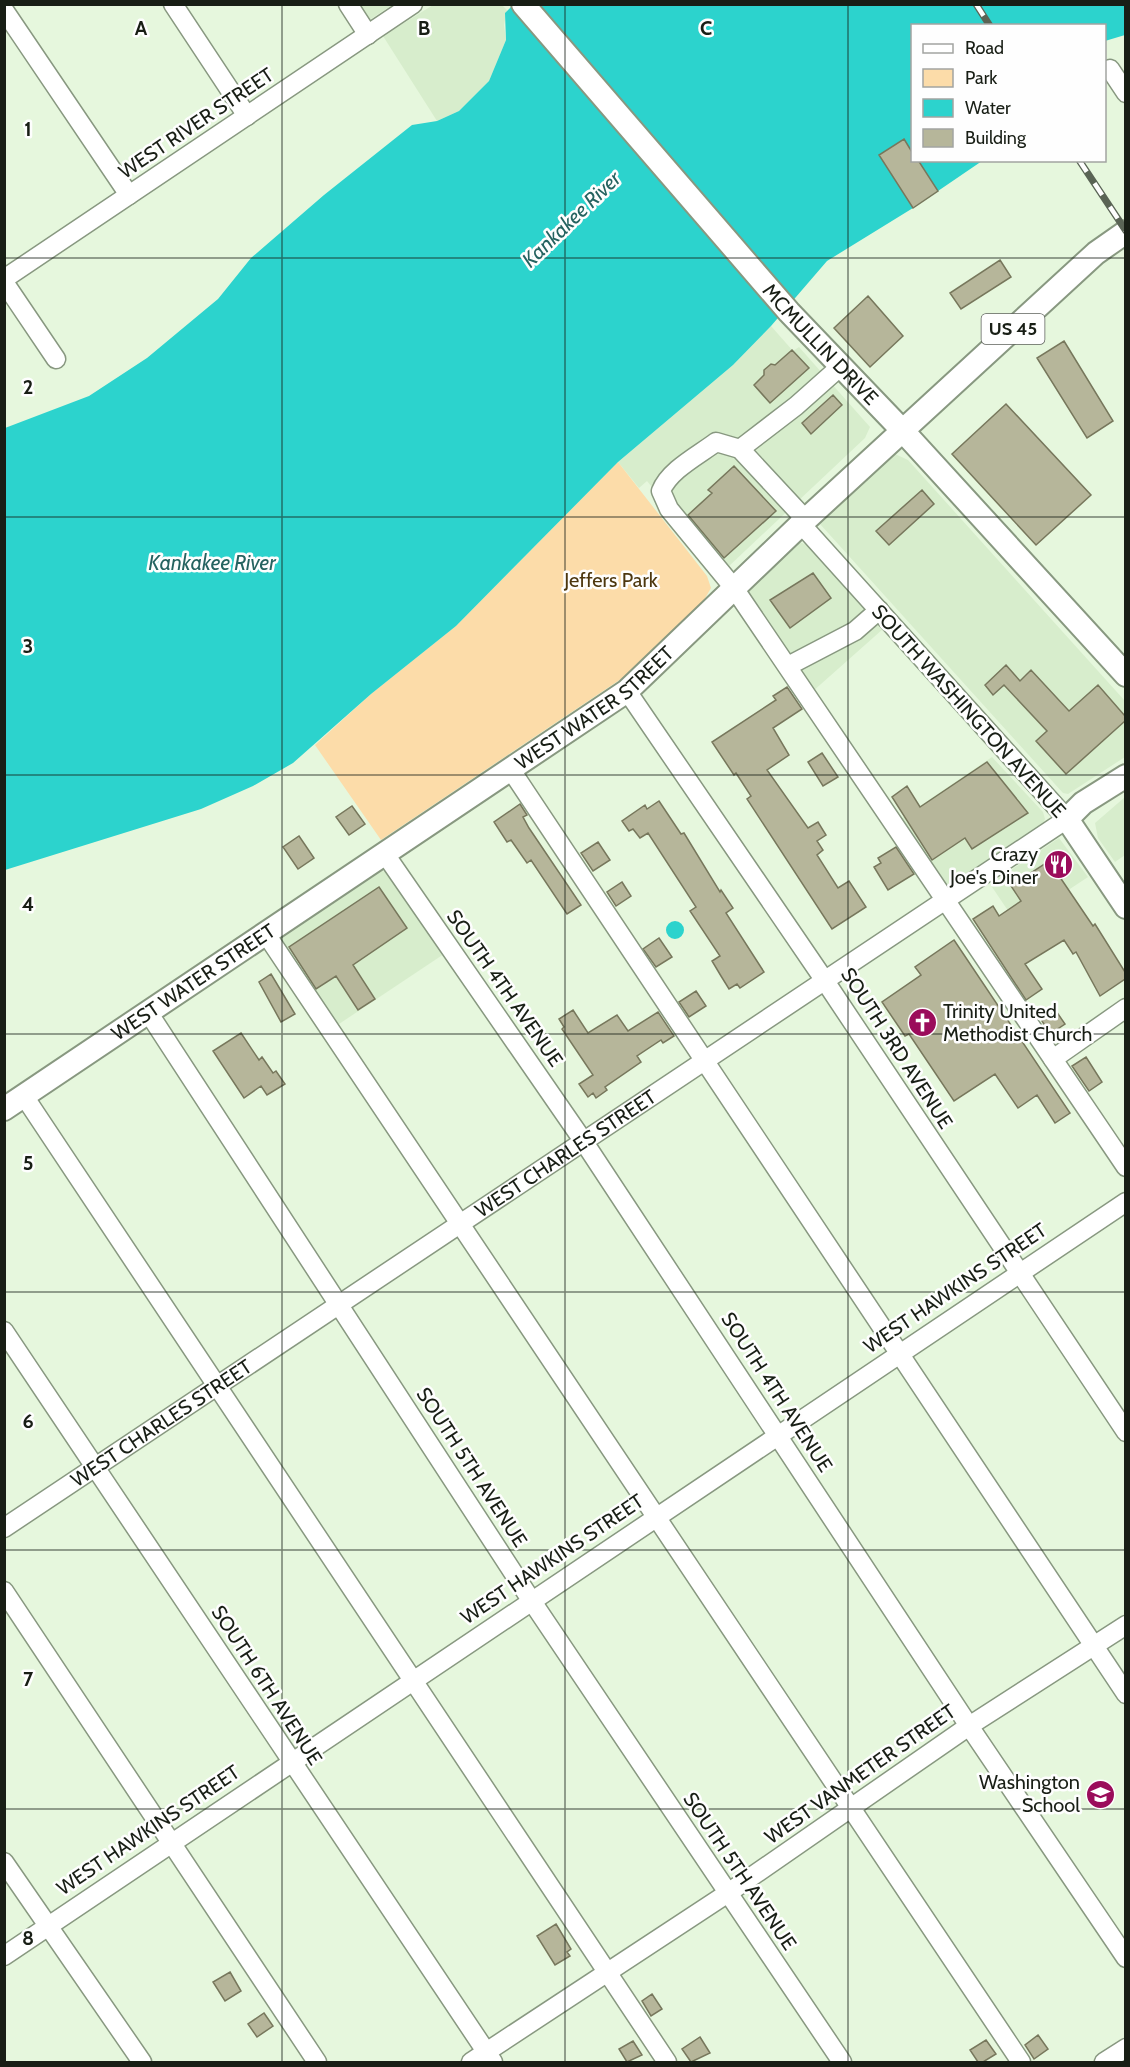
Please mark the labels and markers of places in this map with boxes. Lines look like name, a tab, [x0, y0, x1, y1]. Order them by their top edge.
place label: Crazy Joe's Diner	[949, 842, 1039, 889]
restaurant icon: Crazy Joe's Diner	[1043, 849, 1075, 881]
place label: Trinity United Methodist Church	[943, 999, 1092, 1046]
church icon: Trinity United Methodist Church	[906, 1006, 938, 1038]
place label: Washington School	[979, 1770, 1080, 1817]
school or university icon: Washington School	[1085, 1778, 1117, 1810]

